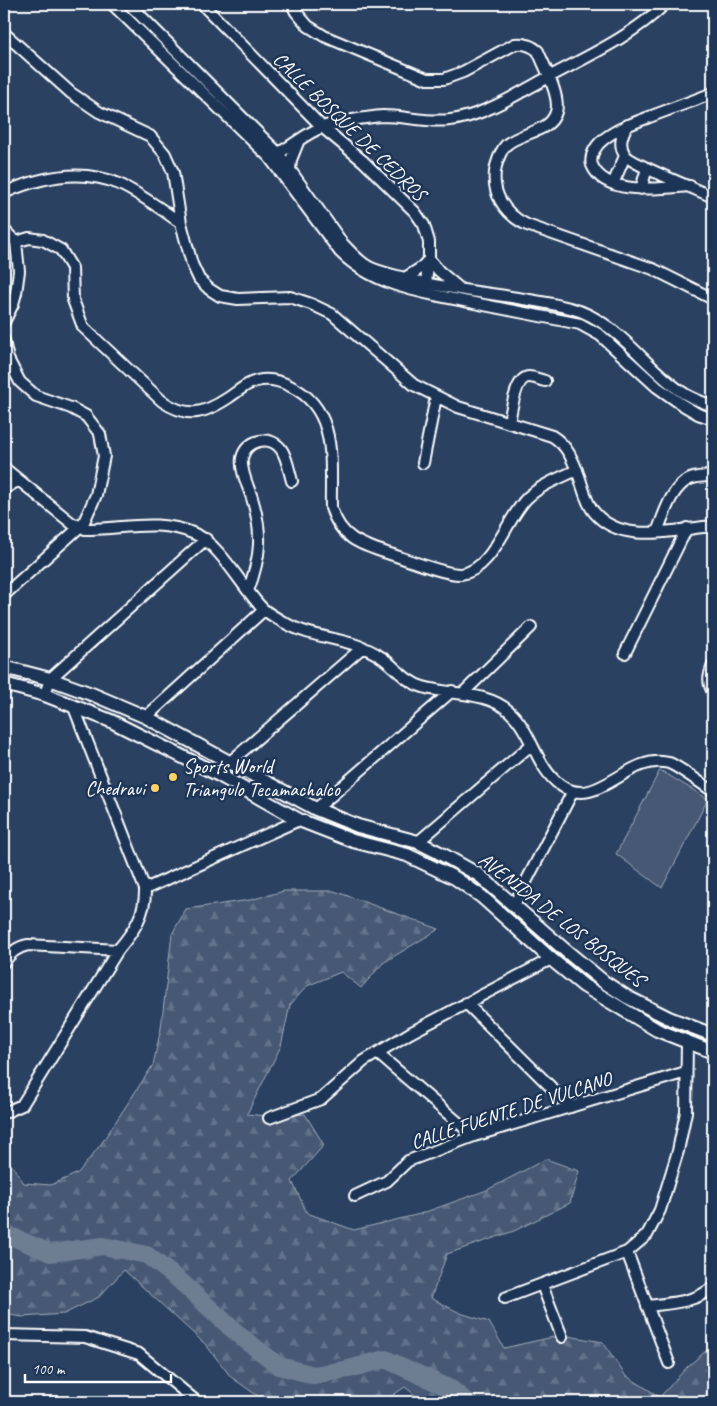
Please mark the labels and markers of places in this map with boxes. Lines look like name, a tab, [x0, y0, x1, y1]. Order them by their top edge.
place label: Sports World Triangulo Tecamachalco	[183, 754, 341, 802]
marker: Sports World Triangulo Tecamachalco	[167, 771, 179, 783]
place label: Chedraui	[86, 776, 147, 801]
marker: Chedraui	[149, 782, 161, 794]

